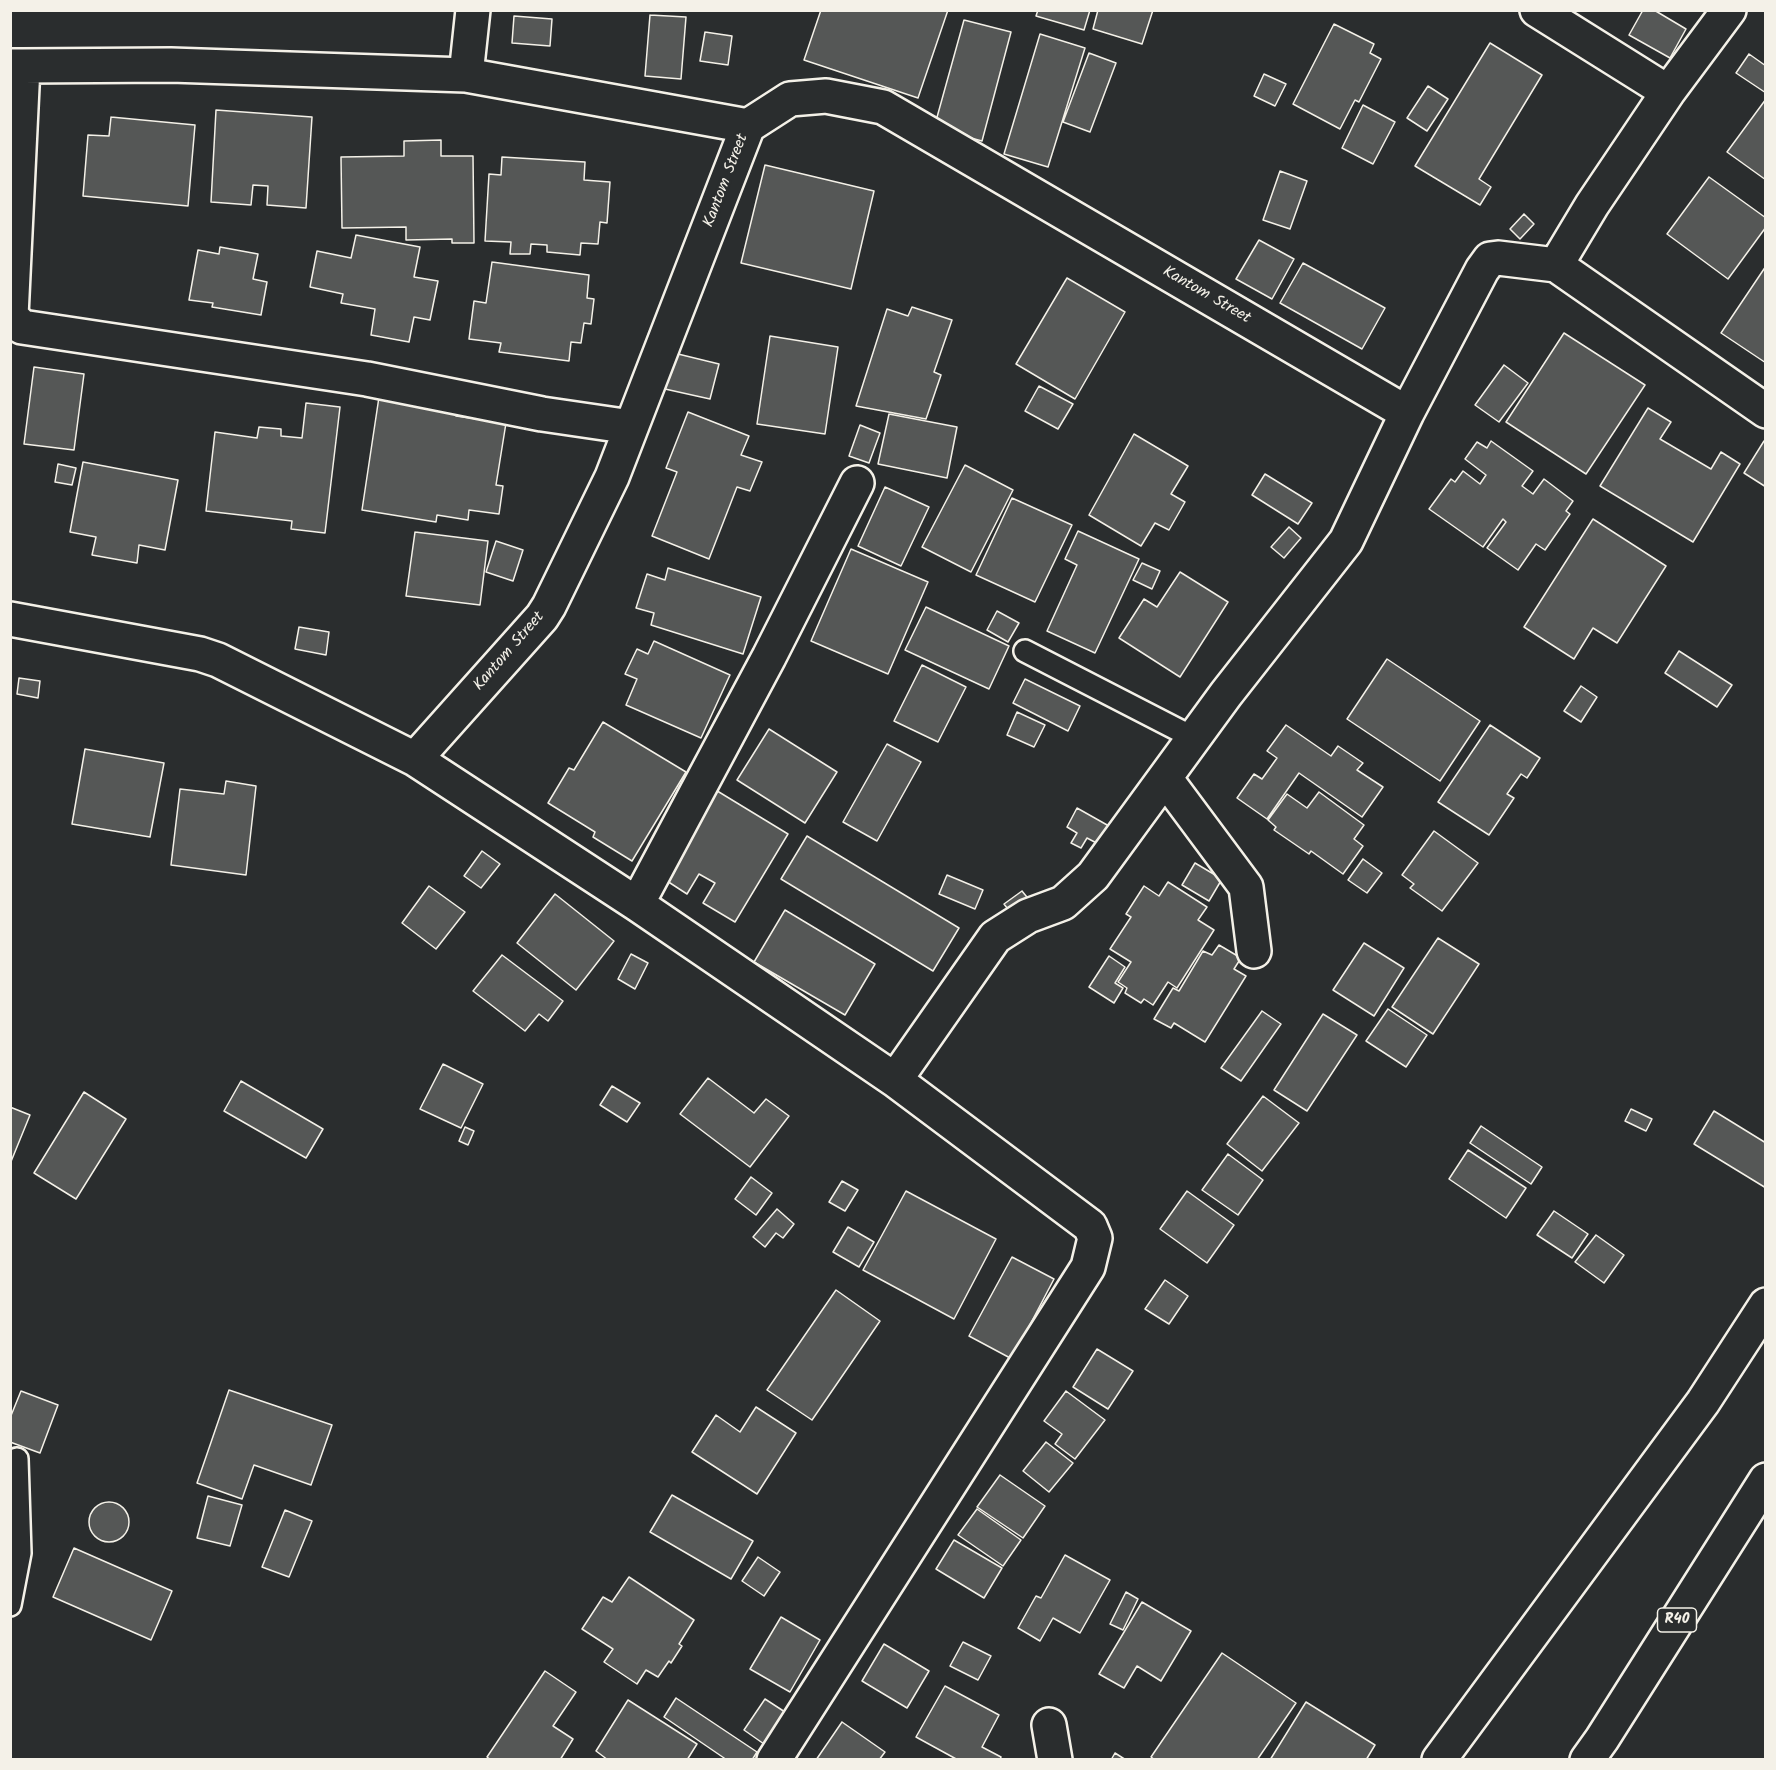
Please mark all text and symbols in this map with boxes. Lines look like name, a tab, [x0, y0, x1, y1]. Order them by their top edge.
street label: Kantom Street	[700, 132, 754, 230]
street label: Kantom Street	[1158, 263, 1254, 329]
street label: Kantom Street	[470, 608, 550, 696]
road number: R40	[1658, 1608, 1696, 1632]

